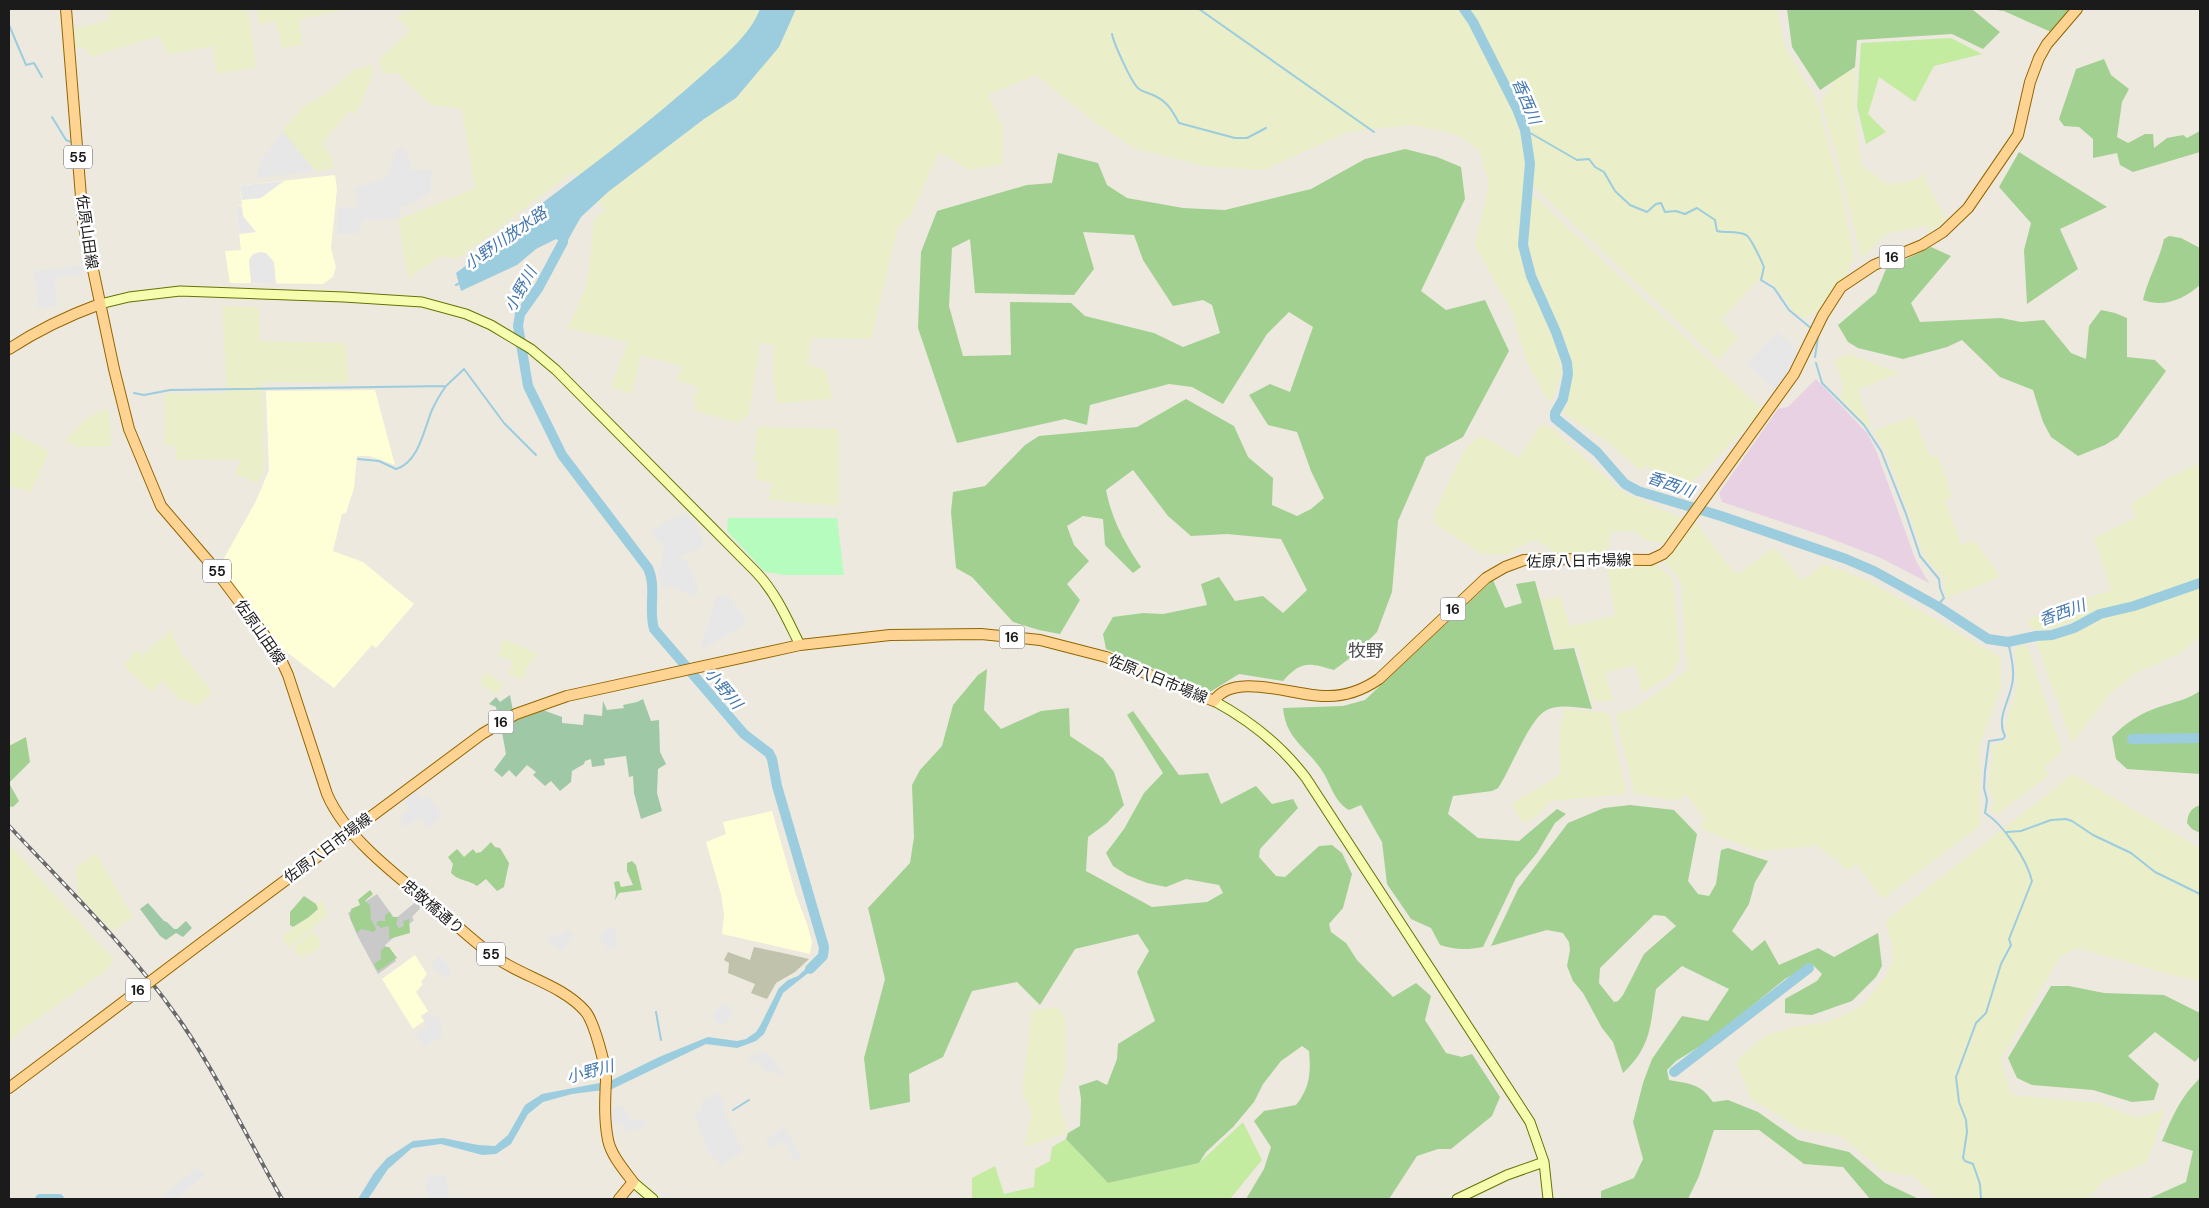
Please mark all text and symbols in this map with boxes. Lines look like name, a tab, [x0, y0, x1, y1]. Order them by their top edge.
water label: 香西川	[1507, 75, 1546, 129]
road number: 55	[64, 146, 92, 168]
street label: 佐原山田線	[72, 193, 102, 271]
water label: 小野川放水路	[460, 201, 552, 275]
road number: 16	[1880, 246, 1904, 268]
water label: 小野川	[500, 261, 542, 315]
water label: 香西川	[1645, 467, 1699, 503]
street label: 佐原八日市場線	[1526, 550, 1632, 572]
road number: 55	[203, 560, 231, 582]
water label: 香西川	[2036, 594, 2090, 631]
street label: 佐原山田線	[230, 596, 290, 668]
road number: 16	[1440, 598, 1466, 620]
road number: 16	[1000, 626, 1024, 649]
district label: 牧野	[1348, 639, 1384, 663]
street label: 佐原八日市場線	[1106, 650, 1210, 708]
water label: 小野川	[700, 663, 748, 715]
road number: 16	[488, 710, 514, 734]
street label: 佐原八日市場線	[280, 808, 376, 888]
street label: 忠敬橋通り	[398, 875, 468, 939]
road number: 55	[477, 942, 505, 966]
road number: 16	[126, 978, 150, 1002]
water label: 小野川	[564, 1055, 618, 1088]

